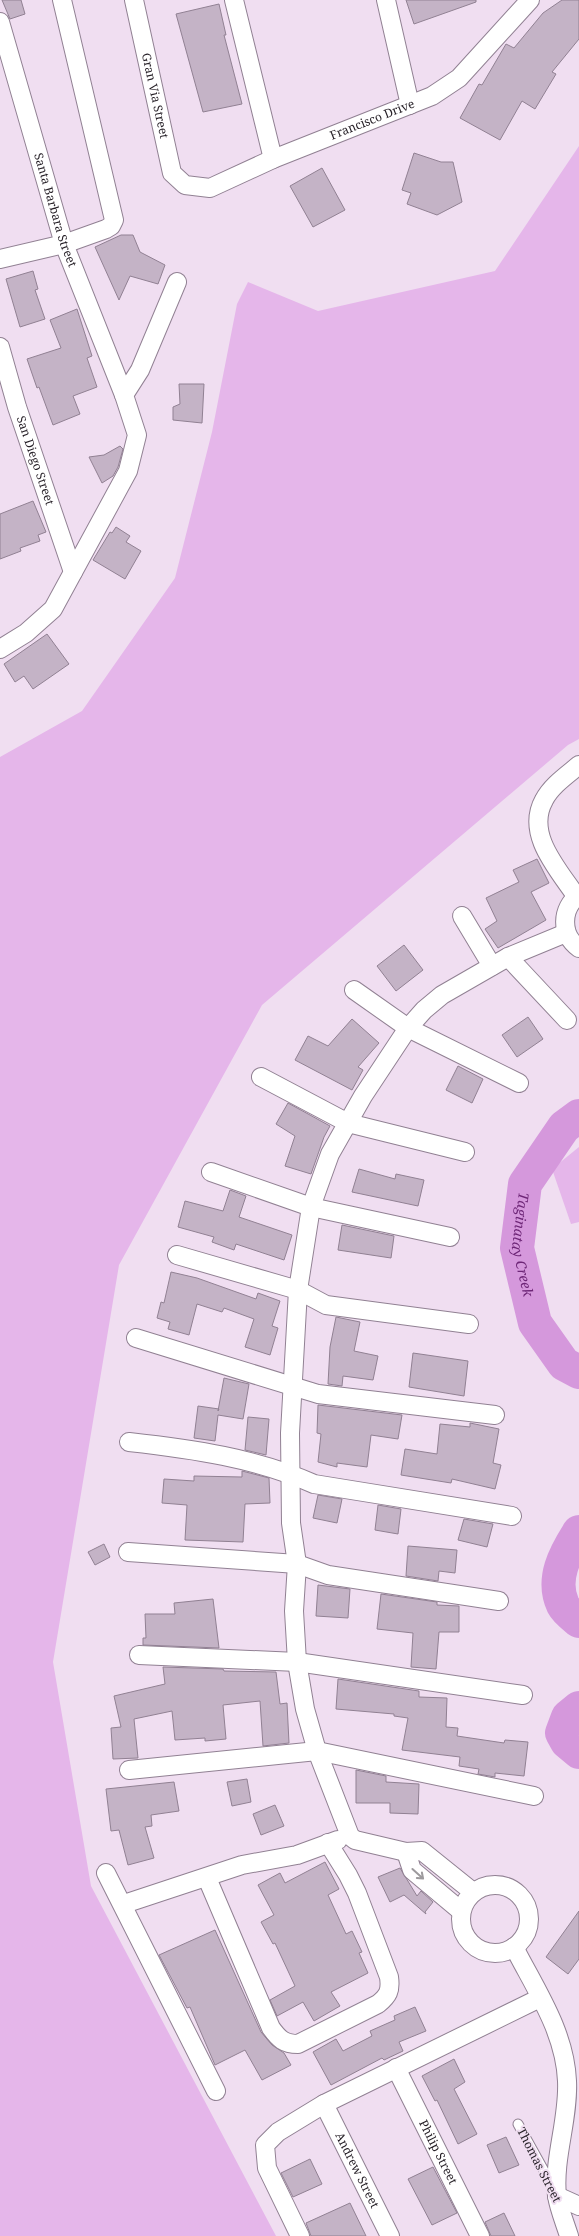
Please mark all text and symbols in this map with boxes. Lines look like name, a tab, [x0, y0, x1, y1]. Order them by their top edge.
street label: Gran Via Street	[138, 51, 173, 140]
street label: Francisco Drive	[327, 95, 417, 144]
street label: Santa Barbara Street	[30, 151, 81, 269]
street label: San Diego Street	[13, 414, 59, 507]
water label: Taginatay Creek	[508, 1191, 539, 1299]
one-way arrow	[411, 1868, 424, 1880]
street label: Philip Street	[415, 2117, 462, 2187]
street label: Thomas Street	[513, 2124, 566, 2205]
street label: Andrew Street	[331, 2129, 384, 2211]

